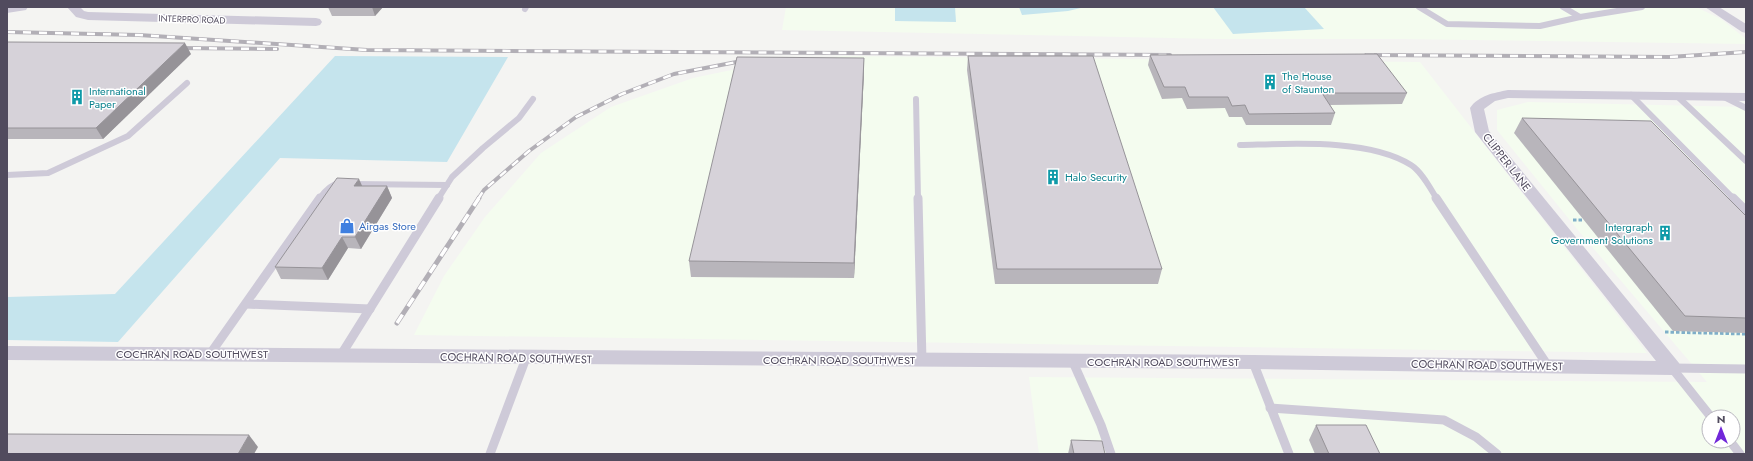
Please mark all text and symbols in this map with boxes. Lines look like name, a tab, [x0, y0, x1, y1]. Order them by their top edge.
street label: INTERPRO ROAD	[158, 11, 226, 27]
place label: The House of Staunton	[1282, 68, 1334, 97]
building icon: The House of Staunton	[1261, 73, 1279, 91]
place label: International Paper	[89, 83, 146, 112]
building icon: International Paper	[68, 88, 86, 106]
street label: CLIPPER LANE	[1479, 130, 1535, 194]
building icon: Halo Security	[1044, 168, 1062, 186]
place label: Halo Security	[1065, 169, 1127, 185]
shop icon: Airgas Store	[338, 217, 356, 235]
place label: Airgas Store	[359, 218, 416, 234]
place label: Intergraph Government Solutions	[1551, 219, 1654, 248]
building icon: Intergraph Government Solutions	[1656, 224, 1674, 242]
street label: COCHRAN ROAD SOUTHWEST	[116, 346, 268, 362]
street label: COCHRAN ROAD SOUTHWEST	[440, 349, 592, 367]
street label: COCHRAN ROAD SOUTHWEST	[763, 352, 915, 368]
street label: COCHRAN ROAD SOUTHWEST	[1087, 354, 1239, 370]
street label: COCHRAN ROAD SOUTHWEST	[1411, 356, 1563, 374]
north arrow	[1701, 409, 1741, 449]
text: N	[1717, 411, 1725, 427]

